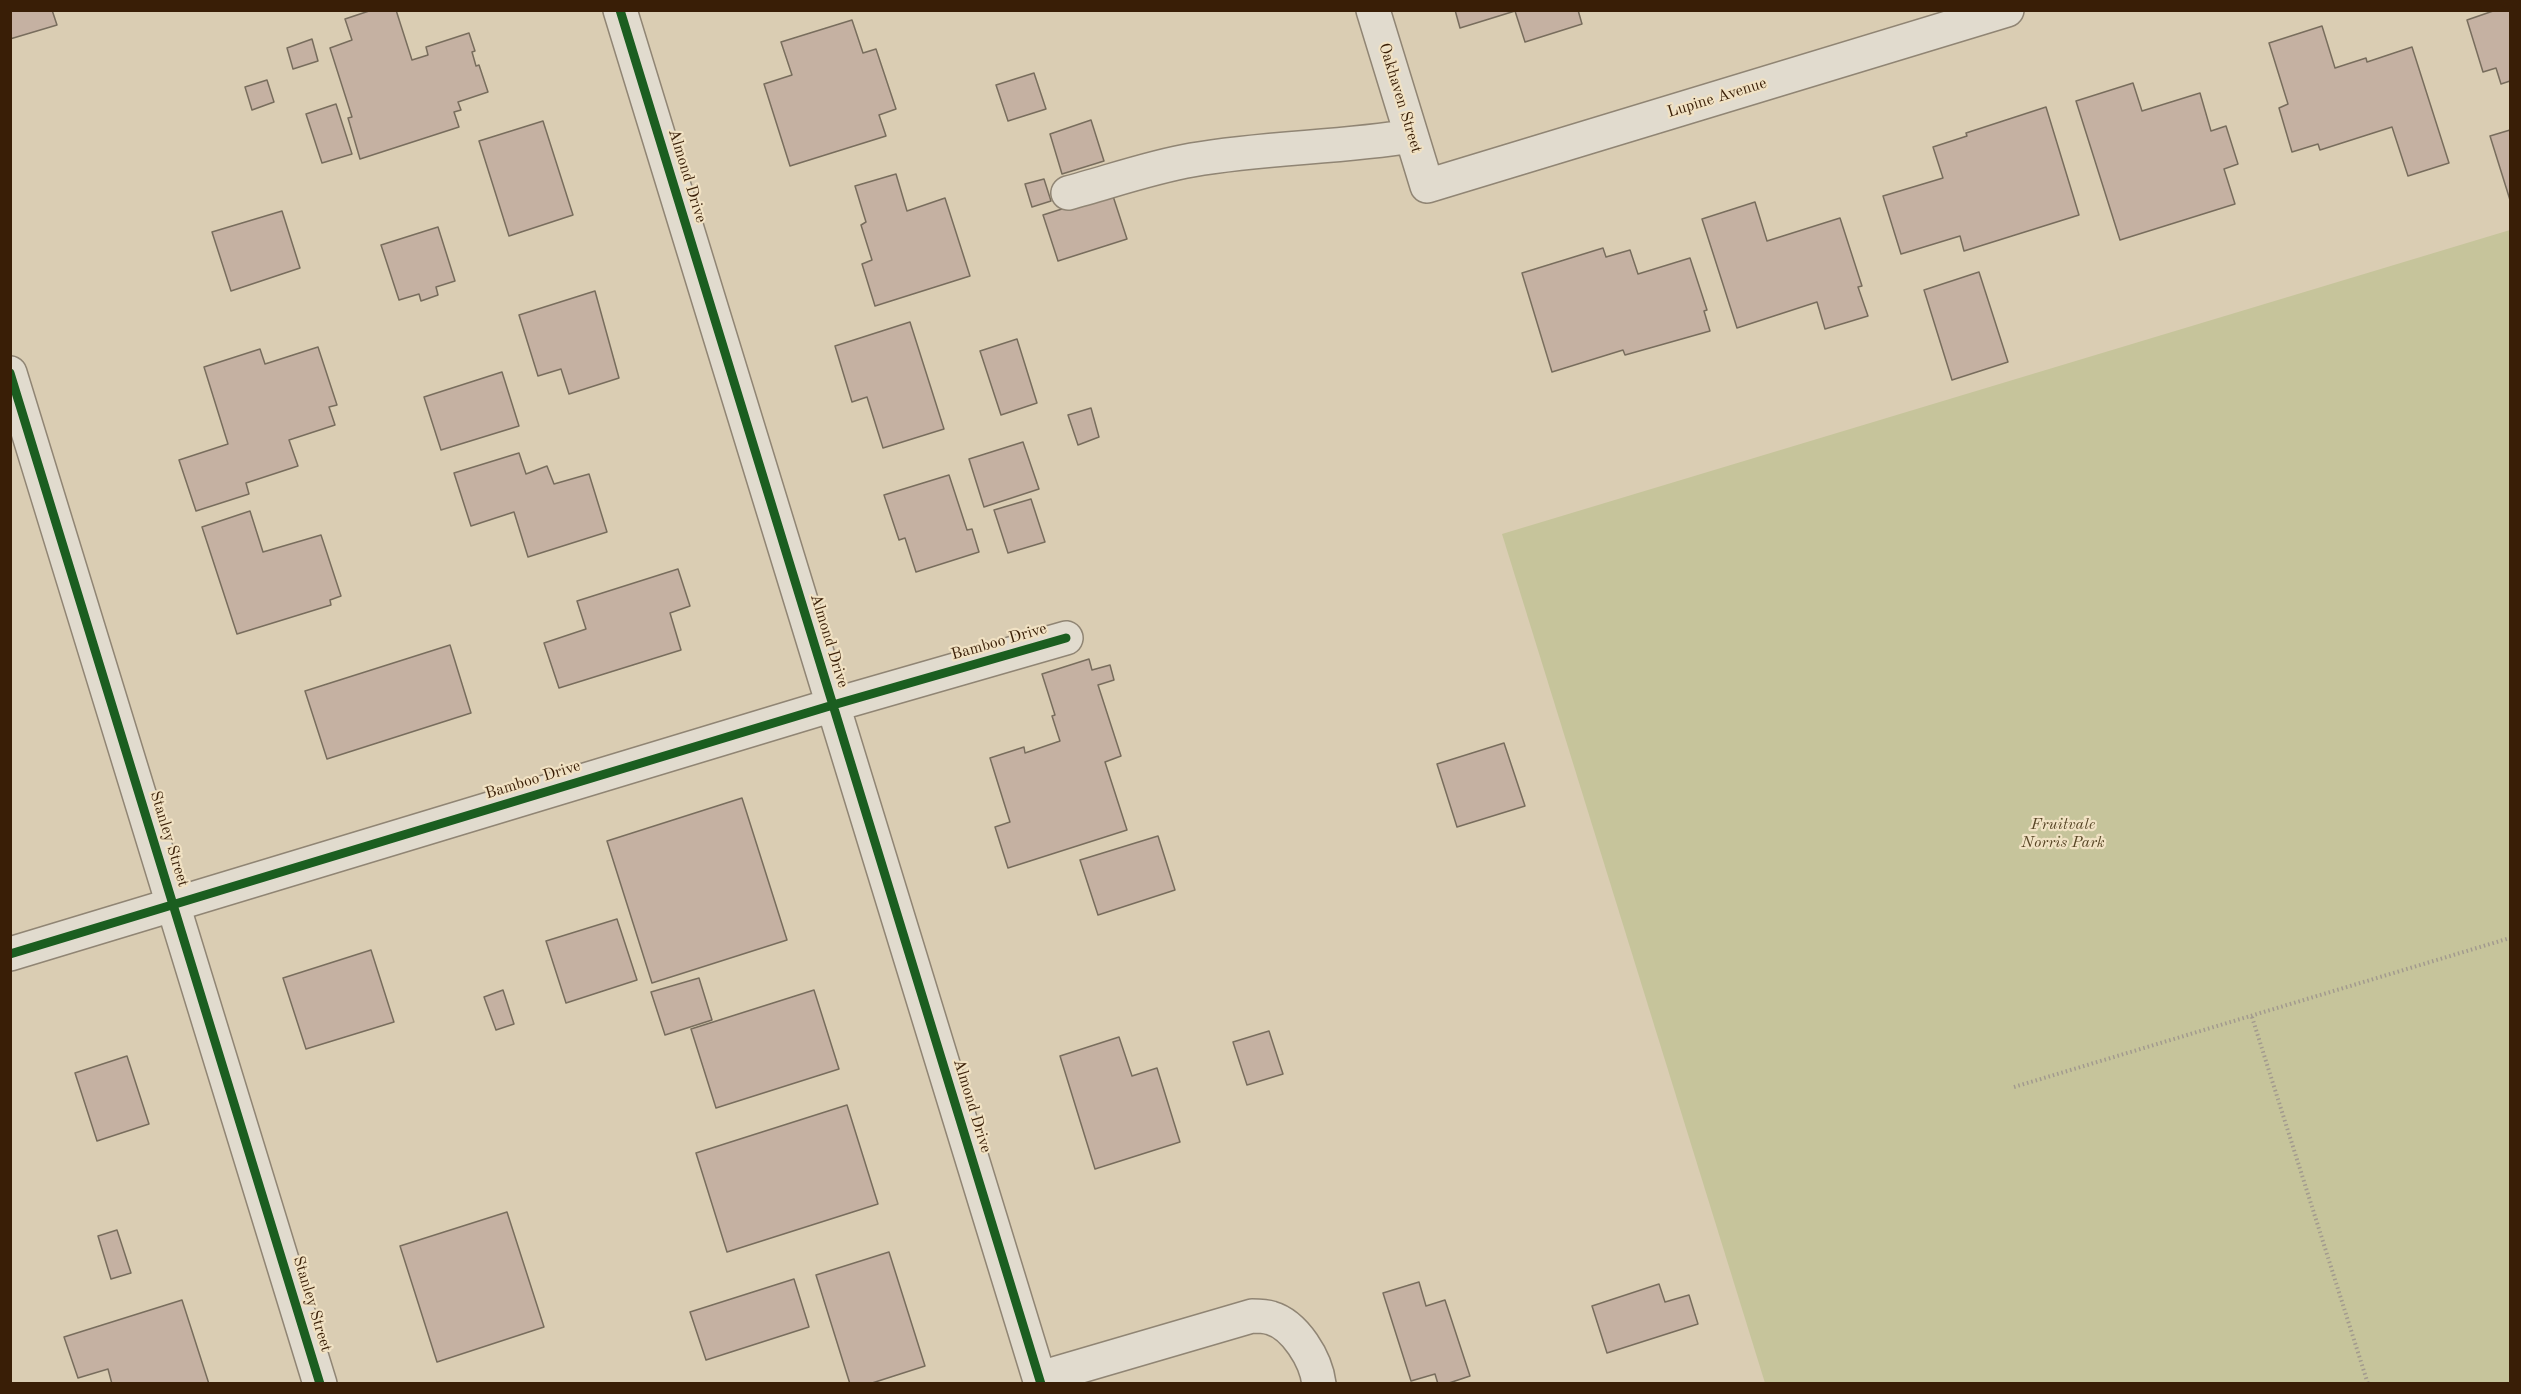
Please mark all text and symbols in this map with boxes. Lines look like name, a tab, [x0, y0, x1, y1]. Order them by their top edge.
street label: Oakhaven Street	[1374, 41, 1426, 155]
street label: Lupine Avenue	[1665, 74, 1769, 122]
street label: Almond Drive	[664, 127, 710, 225]
street label: Almond Drive	[806, 592, 852, 690]
street label: Bamboo Drive	[949, 619, 1049, 665]
street label: Bamboo Drive	[483, 756, 583, 804]
street label: Stanley Street	[145, 789, 193, 889]
park label: Fruitvale Norris Park	[2021, 815, 2105, 853]
street label: Almond Drive	[949, 1057, 995, 1155]
street label: Stanley Street	[288, 1254, 336, 1354]

